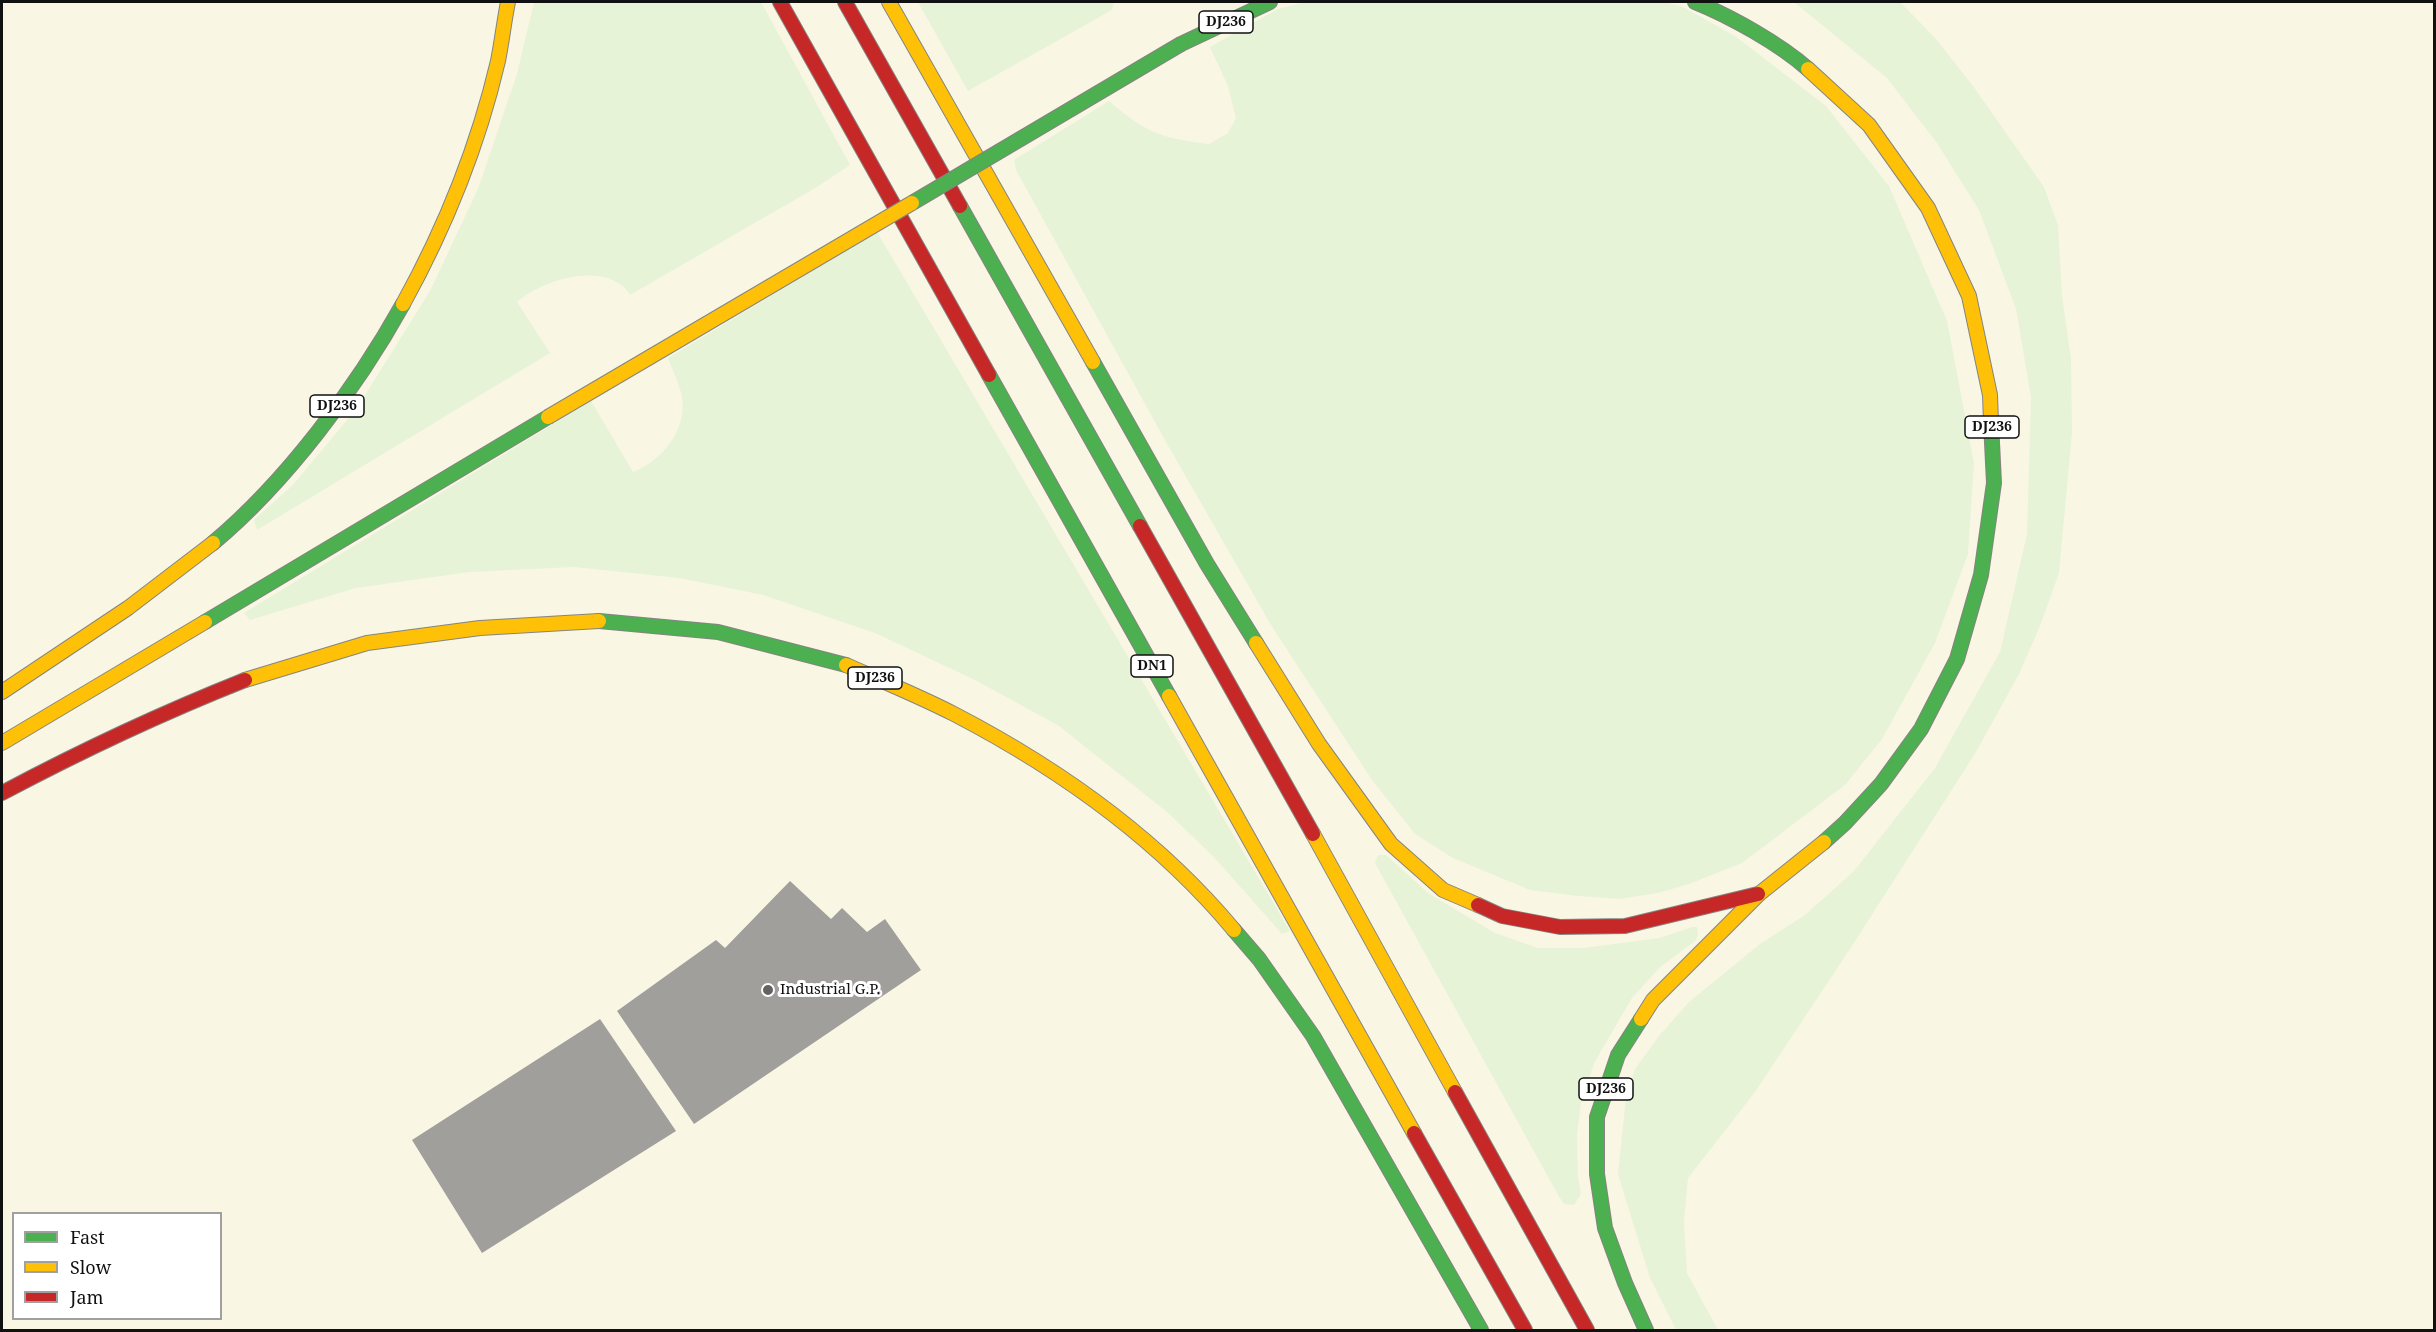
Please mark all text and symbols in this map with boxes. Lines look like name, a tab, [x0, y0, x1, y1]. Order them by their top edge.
road number: DJ236	[1199, 11, 1253, 33]
road number: DJ236	[310, 395, 364, 417]
road number: DJ236	[1965, 416, 2019, 438]
road number: DN1	[1131, 655, 1173, 677]
road number: DJ236	[848, 667, 902, 689]
place label: Industrial G.P.	[780, 981, 880, 999]
marker: Industrial G.P.	[761, 983, 775, 997]
road number: DJ236	[1579, 1078, 1633, 1100]
legend	[12, 1212, 222, 1320]
text: Fast	[70, 1225, 105, 1249]
text: Slow	[70, 1255, 111, 1279]
text: Jam	[70, 1285, 104, 1309]

